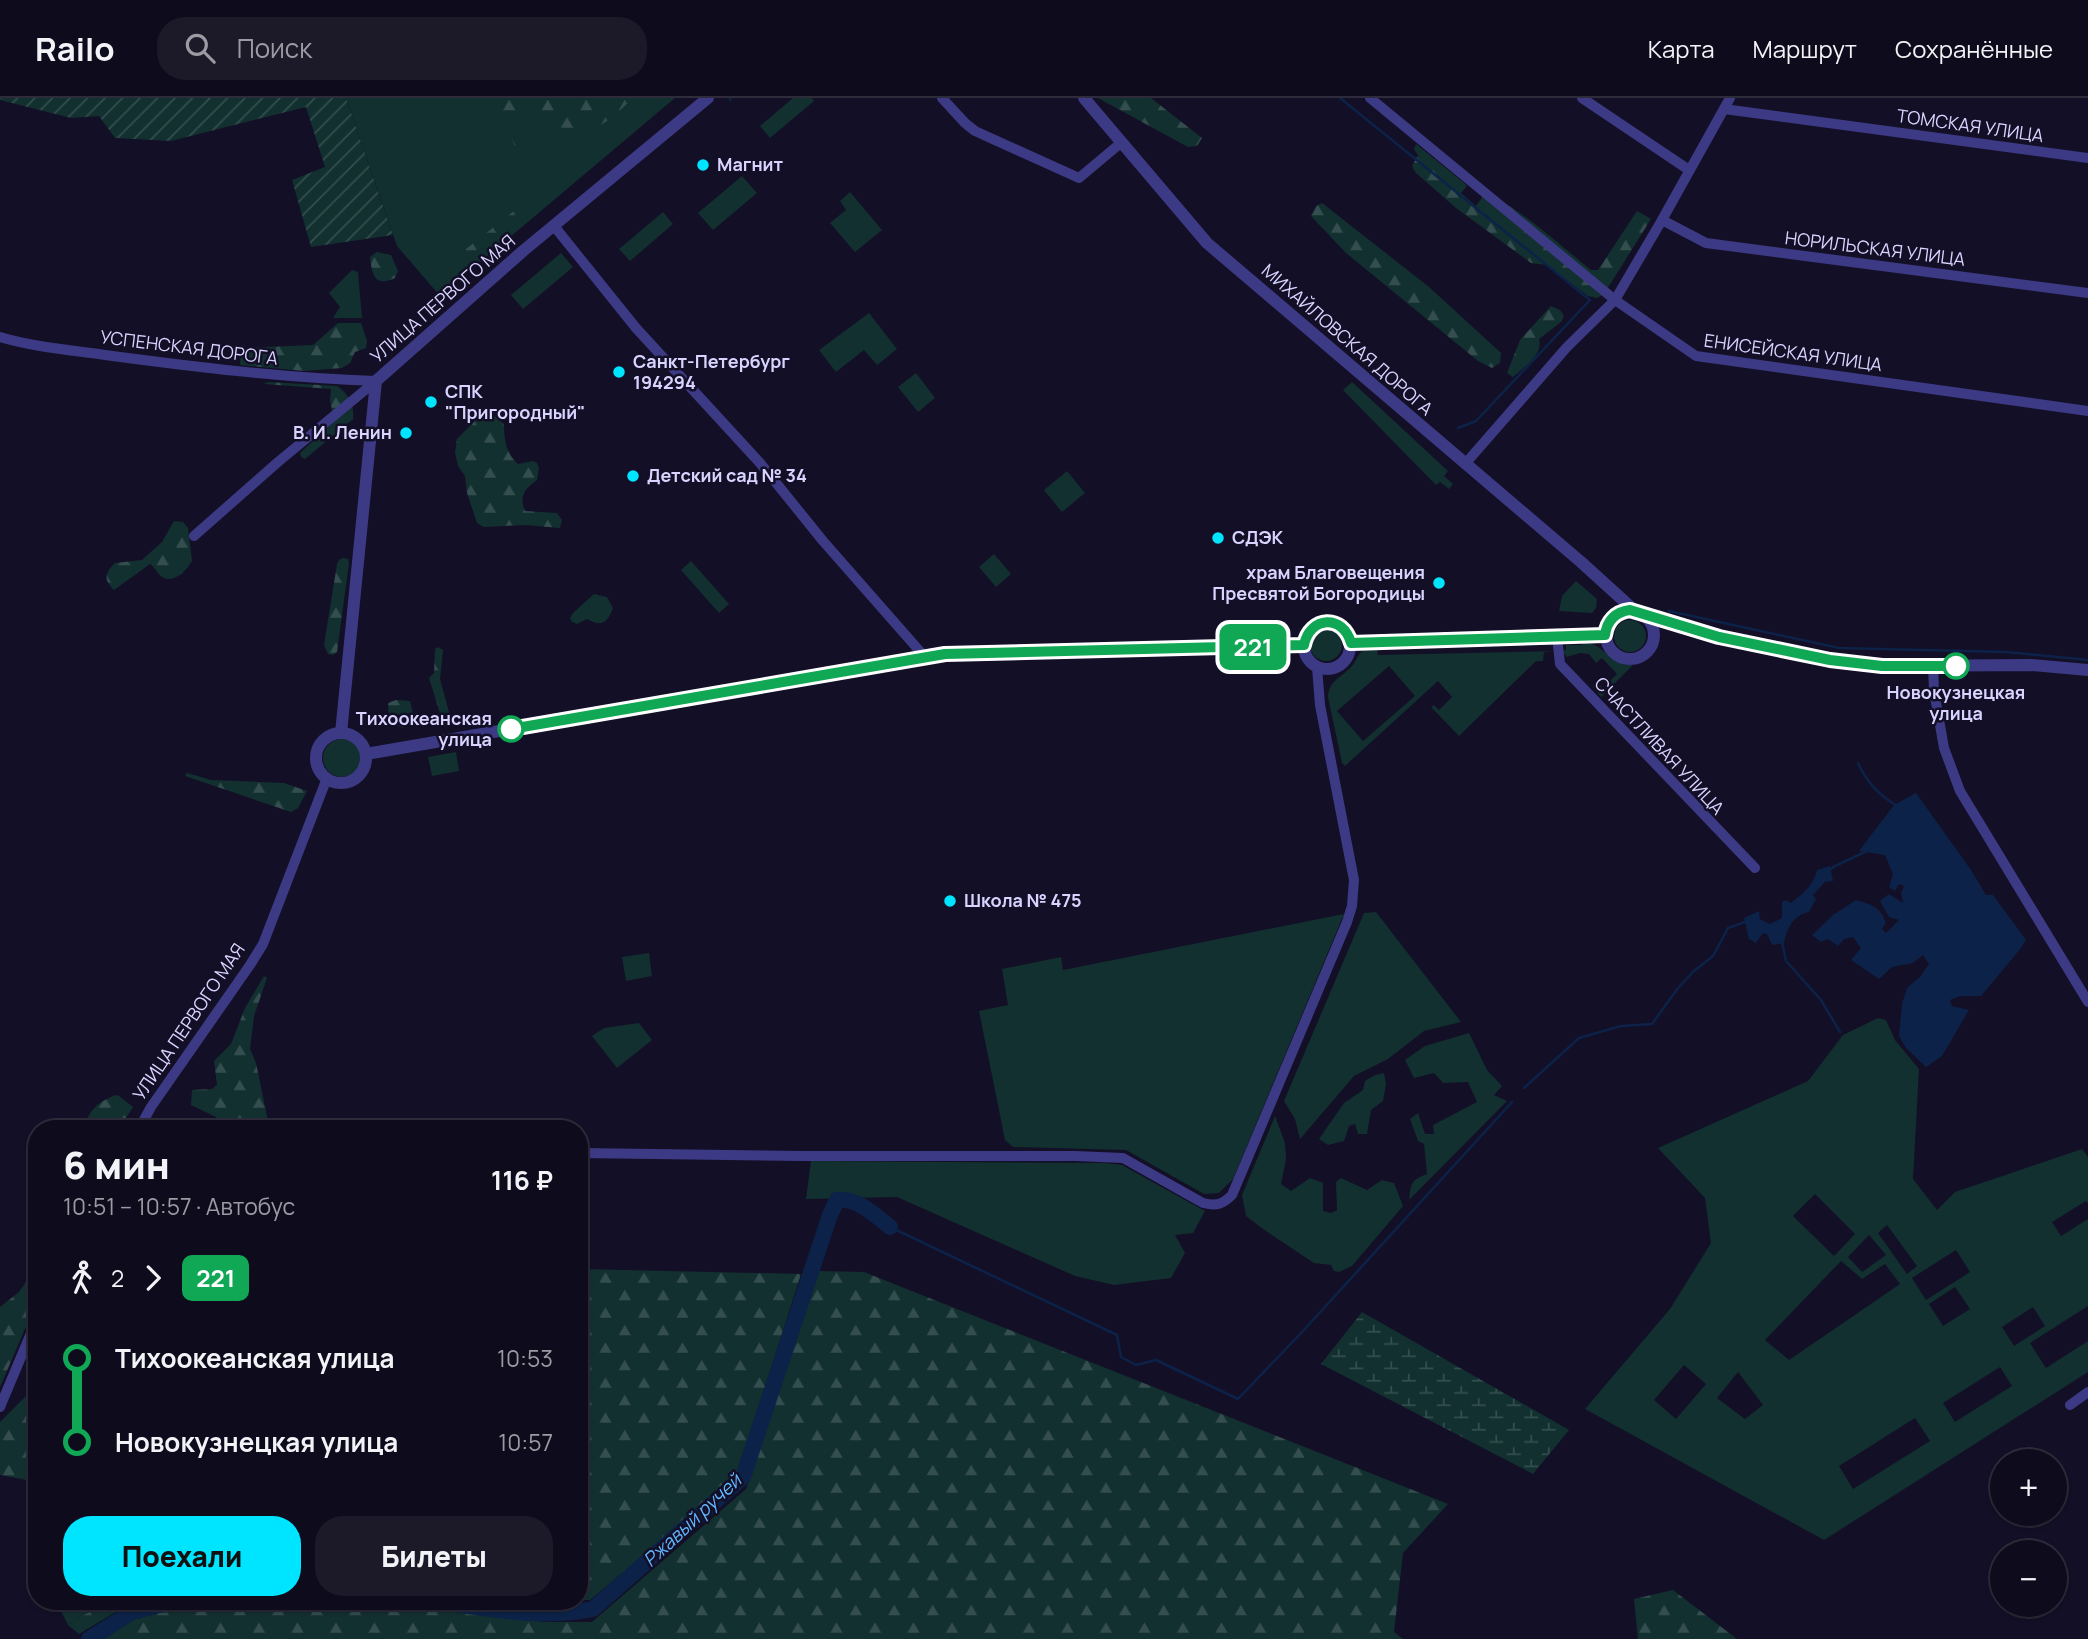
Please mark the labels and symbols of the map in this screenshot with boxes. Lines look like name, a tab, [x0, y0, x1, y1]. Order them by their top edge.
street label: ТОМСКАЯ УЛИЦА	[1895, 103, 2046, 147]
place label: Магнит	[717, 152, 784, 176]
marker: Магнит	[695, 157, 711, 173]
street label: НОРИЛЬСКАЯ УЛИЦА	[1784, 225, 1967, 271]
street label: УЛИЦА ПЕРВОГО МАЯ	[365, 229, 520, 368]
street label: МИХАЙЛОВСКАЯ ДОРОГА	[1257, 258, 1439, 421]
street label: УСПЕНСКАЯ ДОРОГА	[99, 324, 280, 370]
street label: ЕНИСЕЙСКАЯ УЛИЦА	[1703, 328, 1884, 376]
place label: Санкт-Петербург 194294	[633, 349, 790, 394]
marker: Санкт-Петербург 194294	[611, 364, 627, 380]
place label: СПК "Пригородный"	[445, 379, 586, 424]
marker: СПК "Пригородный"	[423, 394, 439, 410]
place label: В. И. Ленин	[293, 420, 392, 444]
marker: В. И. Ленин	[398, 425, 414, 441]
place label: Детский сад № 34	[647, 463, 807, 487]
marker: Детский сад № 34	[625, 468, 641, 484]
place label: СДЭК	[1232, 525, 1283, 549]
marker: СДЭК	[1210, 530, 1226, 546]
place label: храм Благовещения Пресвятой Богородицы	[1212, 560, 1425, 605]
marker: храм Благовещения Пресвятой Богородицы	[1431, 575, 1447, 591]
line badge: 221	[1213, 624, 1293, 670]
marker: Новокузнецкая улица	[1943, 653, 1969, 679]
street label: СЧАСТЛИВАЯ УЛИЦА	[1589, 671, 1730, 820]
place label: Новокузнецкая улица	[1887, 680, 2025, 725]
place label: Тихоокеанская улица	[356, 706, 492, 751]
marker: Тихоокеанская улица	[498, 716, 524, 742]
place label: Школа № 475	[964, 888, 1082, 912]
marker: Школа № 475	[942, 893, 958, 909]
street label: УЛИЦА ПЕРВОГО МАЯ	[127, 938, 250, 1105]
water label: Ржавый ручей	[637, 1466, 748, 1572]

